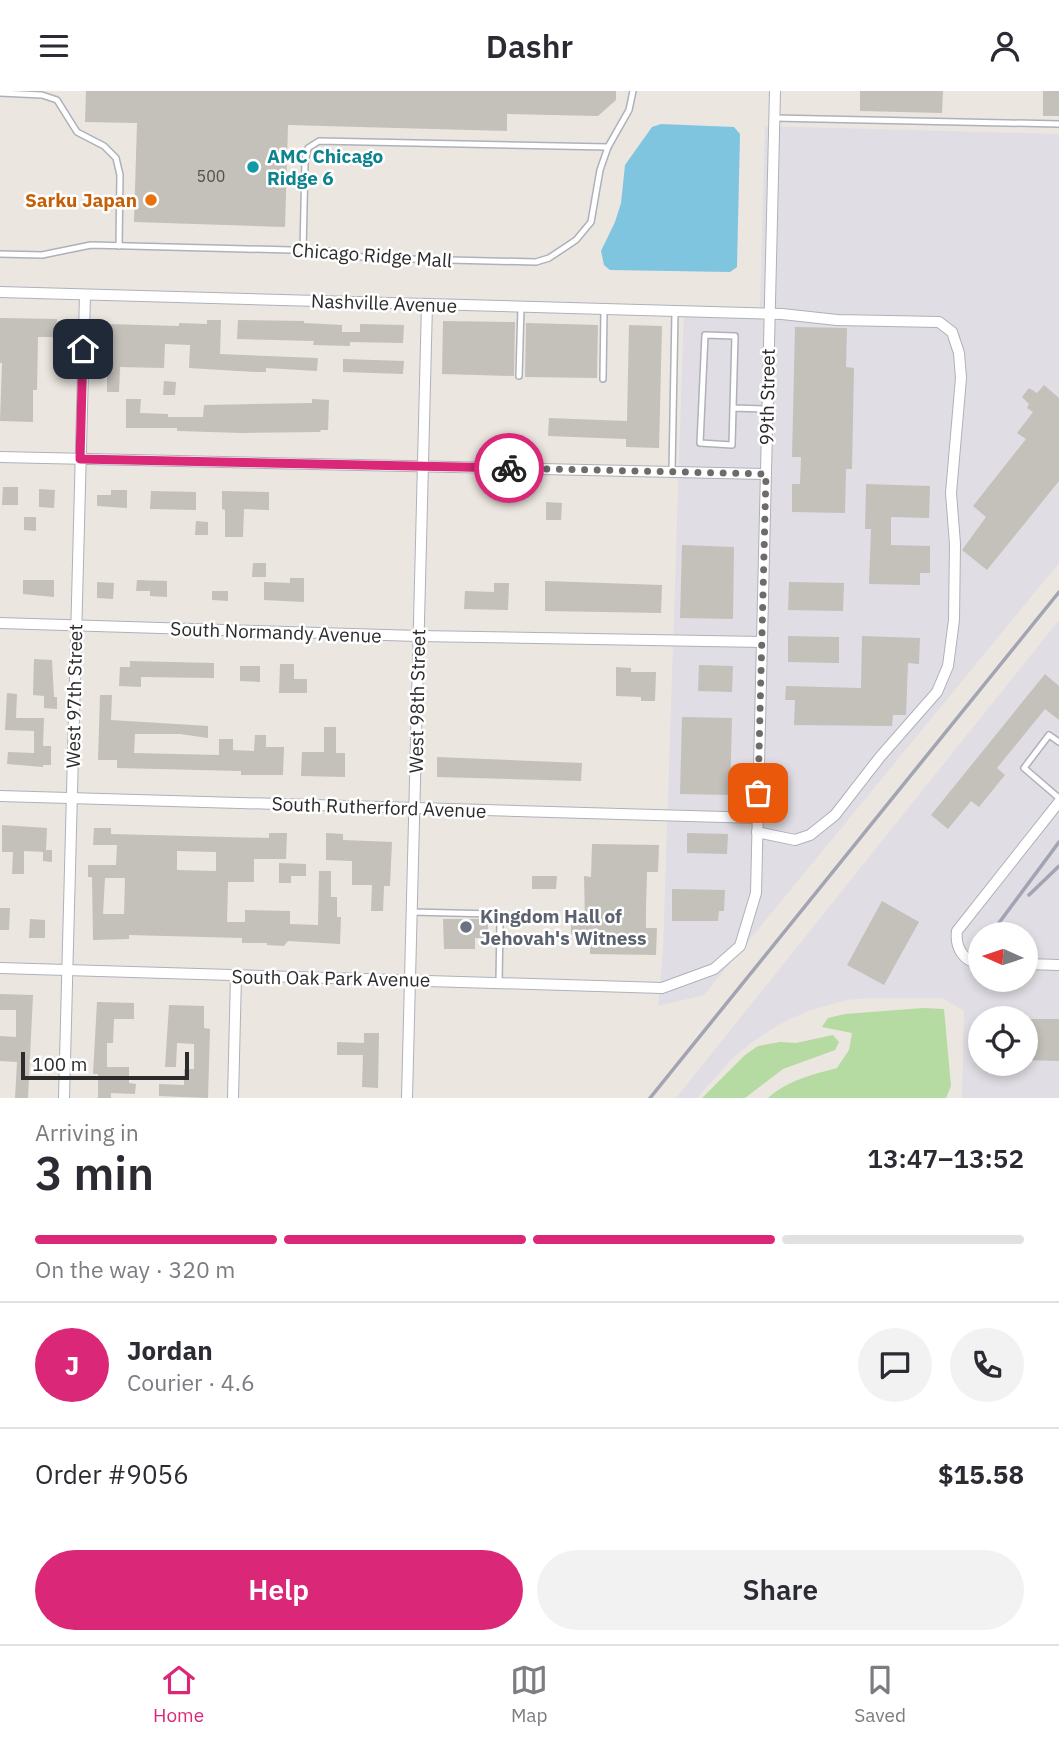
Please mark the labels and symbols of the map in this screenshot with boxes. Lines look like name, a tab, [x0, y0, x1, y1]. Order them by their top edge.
place label: AMC Chicago Ridge 6	[267, 144, 384, 190]
marker: AMC Chicago Ridge 6	[245, 159, 261, 175]
house number: 500	[197, 166, 225, 186]
place label: Sarku Japan	[25, 188, 137, 212]
marker: Sarku Japan	[143, 192, 159, 208]
street label: Chicago Ridge Mall	[291, 237, 453, 273]
street label: Nashville Avenue	[311, 288, 457, 318]
pin	[53, 319, 113, 379]
street label: 99th Street	[754, 348, 780, 446]
courier	[474, 433, 544, 503]
street label: South Normandy Avenue	[170, 616, 382, 648]
street label: West 97th Street	[61, 624, 87, 768]
street label: West 98th Street	[404, 629, 430, 773]
pin	[728, 763, 788, 823]
street label: South Rutherford Avenue	[271, 791, 487, 823]
place label: Kingdom Hall of Jehovah's Witness	[480, 904, 646, 950]
marker: Kingdom Hall of Jehovah's Witness	[458, 919, 474, 935]
north arrow	[968, 922, 1038, 992]
street label: South Oak Park Avenue	[231, 964, 431, 992]
scale bar	[21, 1049, 189, 1081]

